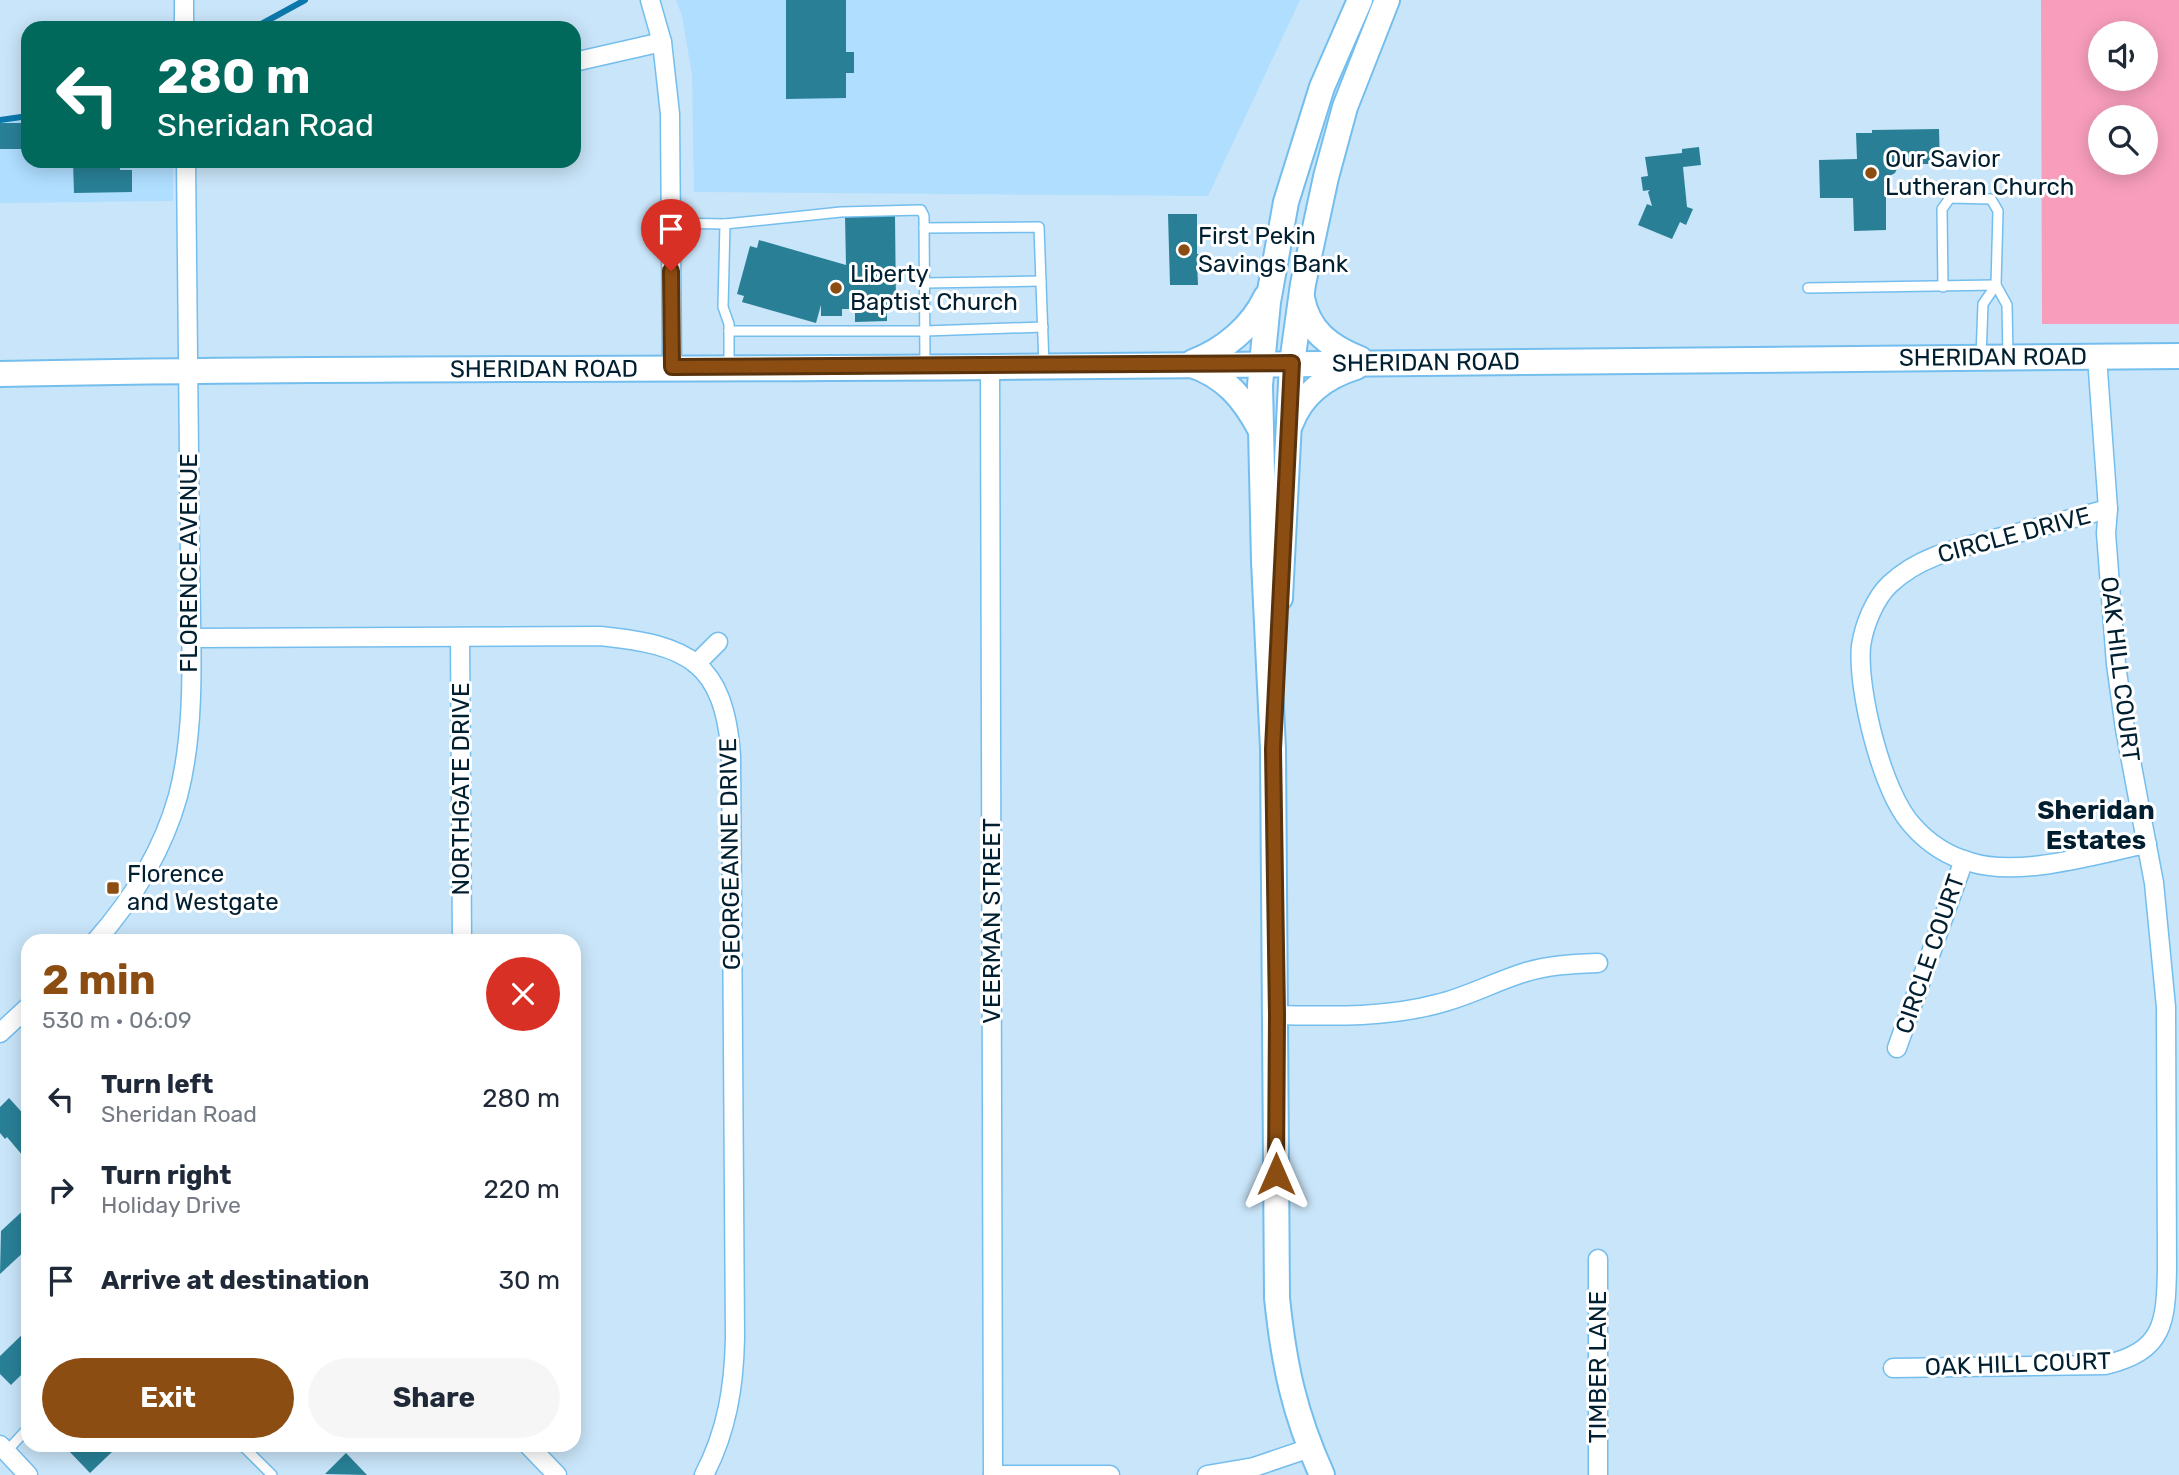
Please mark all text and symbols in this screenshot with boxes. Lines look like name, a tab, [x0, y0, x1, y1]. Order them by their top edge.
map controls	[2088, 21, 2158, 175]
button: sound	[2088, 21, 2158, 91]
text: 280 m	[157, 47, 311, 105]
icon: left	[42, 49, 133, 140]
button: search	[2088, 105, 2158, 175]
text: Sheridan Road	[157, 106, 374, 144]
place label: Our Savior Lutheran Church	[1885, 145, 2074, 201]
marker: Our Savior Lutheran Church	[1863, 165, 1879, 181]
pin	[641, 199, 701, 271]
icon: arrive	[652, 210, 690, 248]
place label: First Pekin Savings Bank	[1198, 222, 1349, 278]
marker: First Pekin Savings Bank	[1176, 242, 1192, 258]
place label: Liberty Baptist Church	[850, 260, 1018, 316]
marker: Liberty Baptist Church	[828, 280, 844, 296]
street label: SHERIDAN ROAD	[1899, 343, 2087, 372]
street label: SHERIDAN ROAD	[1332, 347, 1520, 377]
street label: SHERIDAN ROAD	[450, 355, 638, 383]
street label: FLORENCE AVENUE	[175, 453, 203, 673]
street label: CIRCLE DRIVE	[1934, 501, 2094, 569]
street label: OAK HILL COURT	[2095, 575, 2145, 763]
street label: NORTHGATE DRIVE	[447, 682, 475, 896]
street label: GEORGEANNE DRIVE	[714, 738, 746, 970]
district label: Sheridan Estates	[2037, 795, 2155, 856]
street label: VEERMAN STREET	[978, 818, 1006, 1024]
place label: Florence and Westgate	[127, 860, 279, 916]
street label: CIRCLE COURT	[1890, 871, 1970, 1037]
marker: Florence and Westgate	[105, 880, 121, 896]
text: 2 min	[42, 955, 156, 1005]
button: close	[486, 957, 560, 1031]
text: 530 m · 06:09	[42, 1006, 192, 1034]
text: Turn left	[101, 1069, 213, 1100]
icon: left	[42, 1080, 80, 1118]
text: 280 m	[482, 1083, 560, 1114]
text: Sheridan Road	[101, 1100, 257, 1128]
position arrow	[1239, 1137, 1313, 1211]
text: Turn right	[101, 1160, 231, 1191]
icon: right	[42, 1171, 80, 1209]
text: 220 m	[483, 1174, 560, 1205]
text: Holiday Drive	[101, 1191, 241, 1219]
icon: arrive	[42, 1262, 80, 1300]
text: Arrive at destination	[101, 1265, 369, 1296]
text: 30 m	[498, 1265, 560, 1296]
street label: TIMBER LANE	[1584, 1291, 1612, 1443]
street label: OAK HILL COURT	[1924, 1347, 2112, 1381]
button: Exit	[42, 1358, 294, 1438]
button: Share	[308, 1358, 560, 1438]

